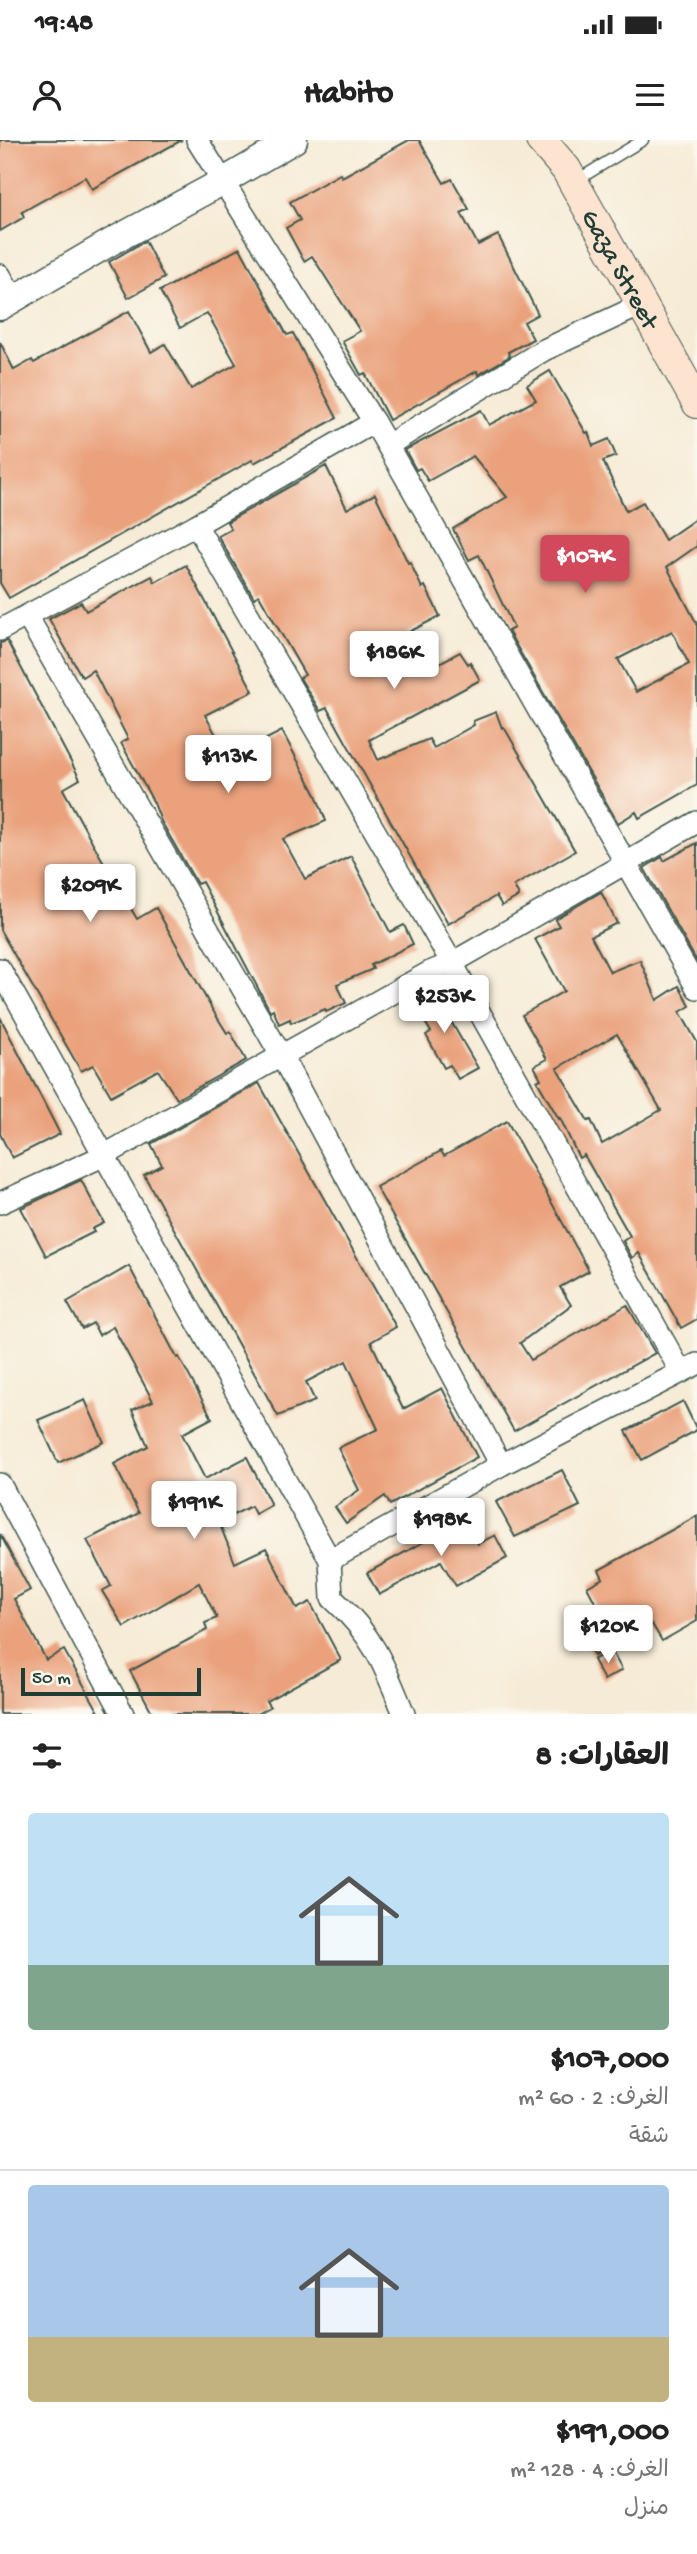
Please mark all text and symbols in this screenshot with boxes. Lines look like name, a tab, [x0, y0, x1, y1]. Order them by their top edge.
text: 19:48	[35, 9, 93, 40]
icon: person	[28, 76, 66, 114]
text: Habito	[304, 76, 393, 114]
icon: menu	[631, 76, 669, 114]
street label: Gaza Street	[572, 205, 665, 338]
pin: $107K	[536, 536, 634, 595]
text: $107K	[556, 544, 614, 571]
pin: $186K	[345, 631, 443, 691]
text: $186K	[366, 640, 422, 667]
pin: $113K	[179, 736, 277, 795]
text: $113K	[201, 744, 255, 771]
pin: $209K	[41, 864, 139, 924]
text: $209K	[61, 873, 119, 900]
pin: $253K	[395, 976, 493, 1035]
text: $253K	[415, 984, 473, 1011]
pin: $191K	[145, 1482, 243, 1541]
text: $191K	[167, 1490, 221, 1517]
pin: $198K	[392, 1498, 490, 1558]
text: $198K	[413, 1507, 469, 1534]
pin: $120K	[559, 1606, 657, 1665]
text: $120K	[580, 1614, 636, 1641]
scale bar	[21, 1665, 201, 1697]
text: 50 m	[32, 1668, 71, 1691]
icon: filters	[28, 1737, 66, 1775]
text: العقارات: 8	[536, 1741, 669, 1776]
icon: home	[286, 1858, 412, 1984]
text: $107,000	[550, 2044, 669, 2079]
text: الغرف: 2 · 60 m²	[518, 2086, 669, 2113]
text: شقة	[629, 2124, 669, 2151]
icon: home	[286, 2230, 412, 2356]
text: $191,000	[556, 2416, 669, 2451]
text: الغرف: 4 · 128 m²	[510, 2458, 669, 2485]
text: منزل	[624, 2496, 669, 2523]

